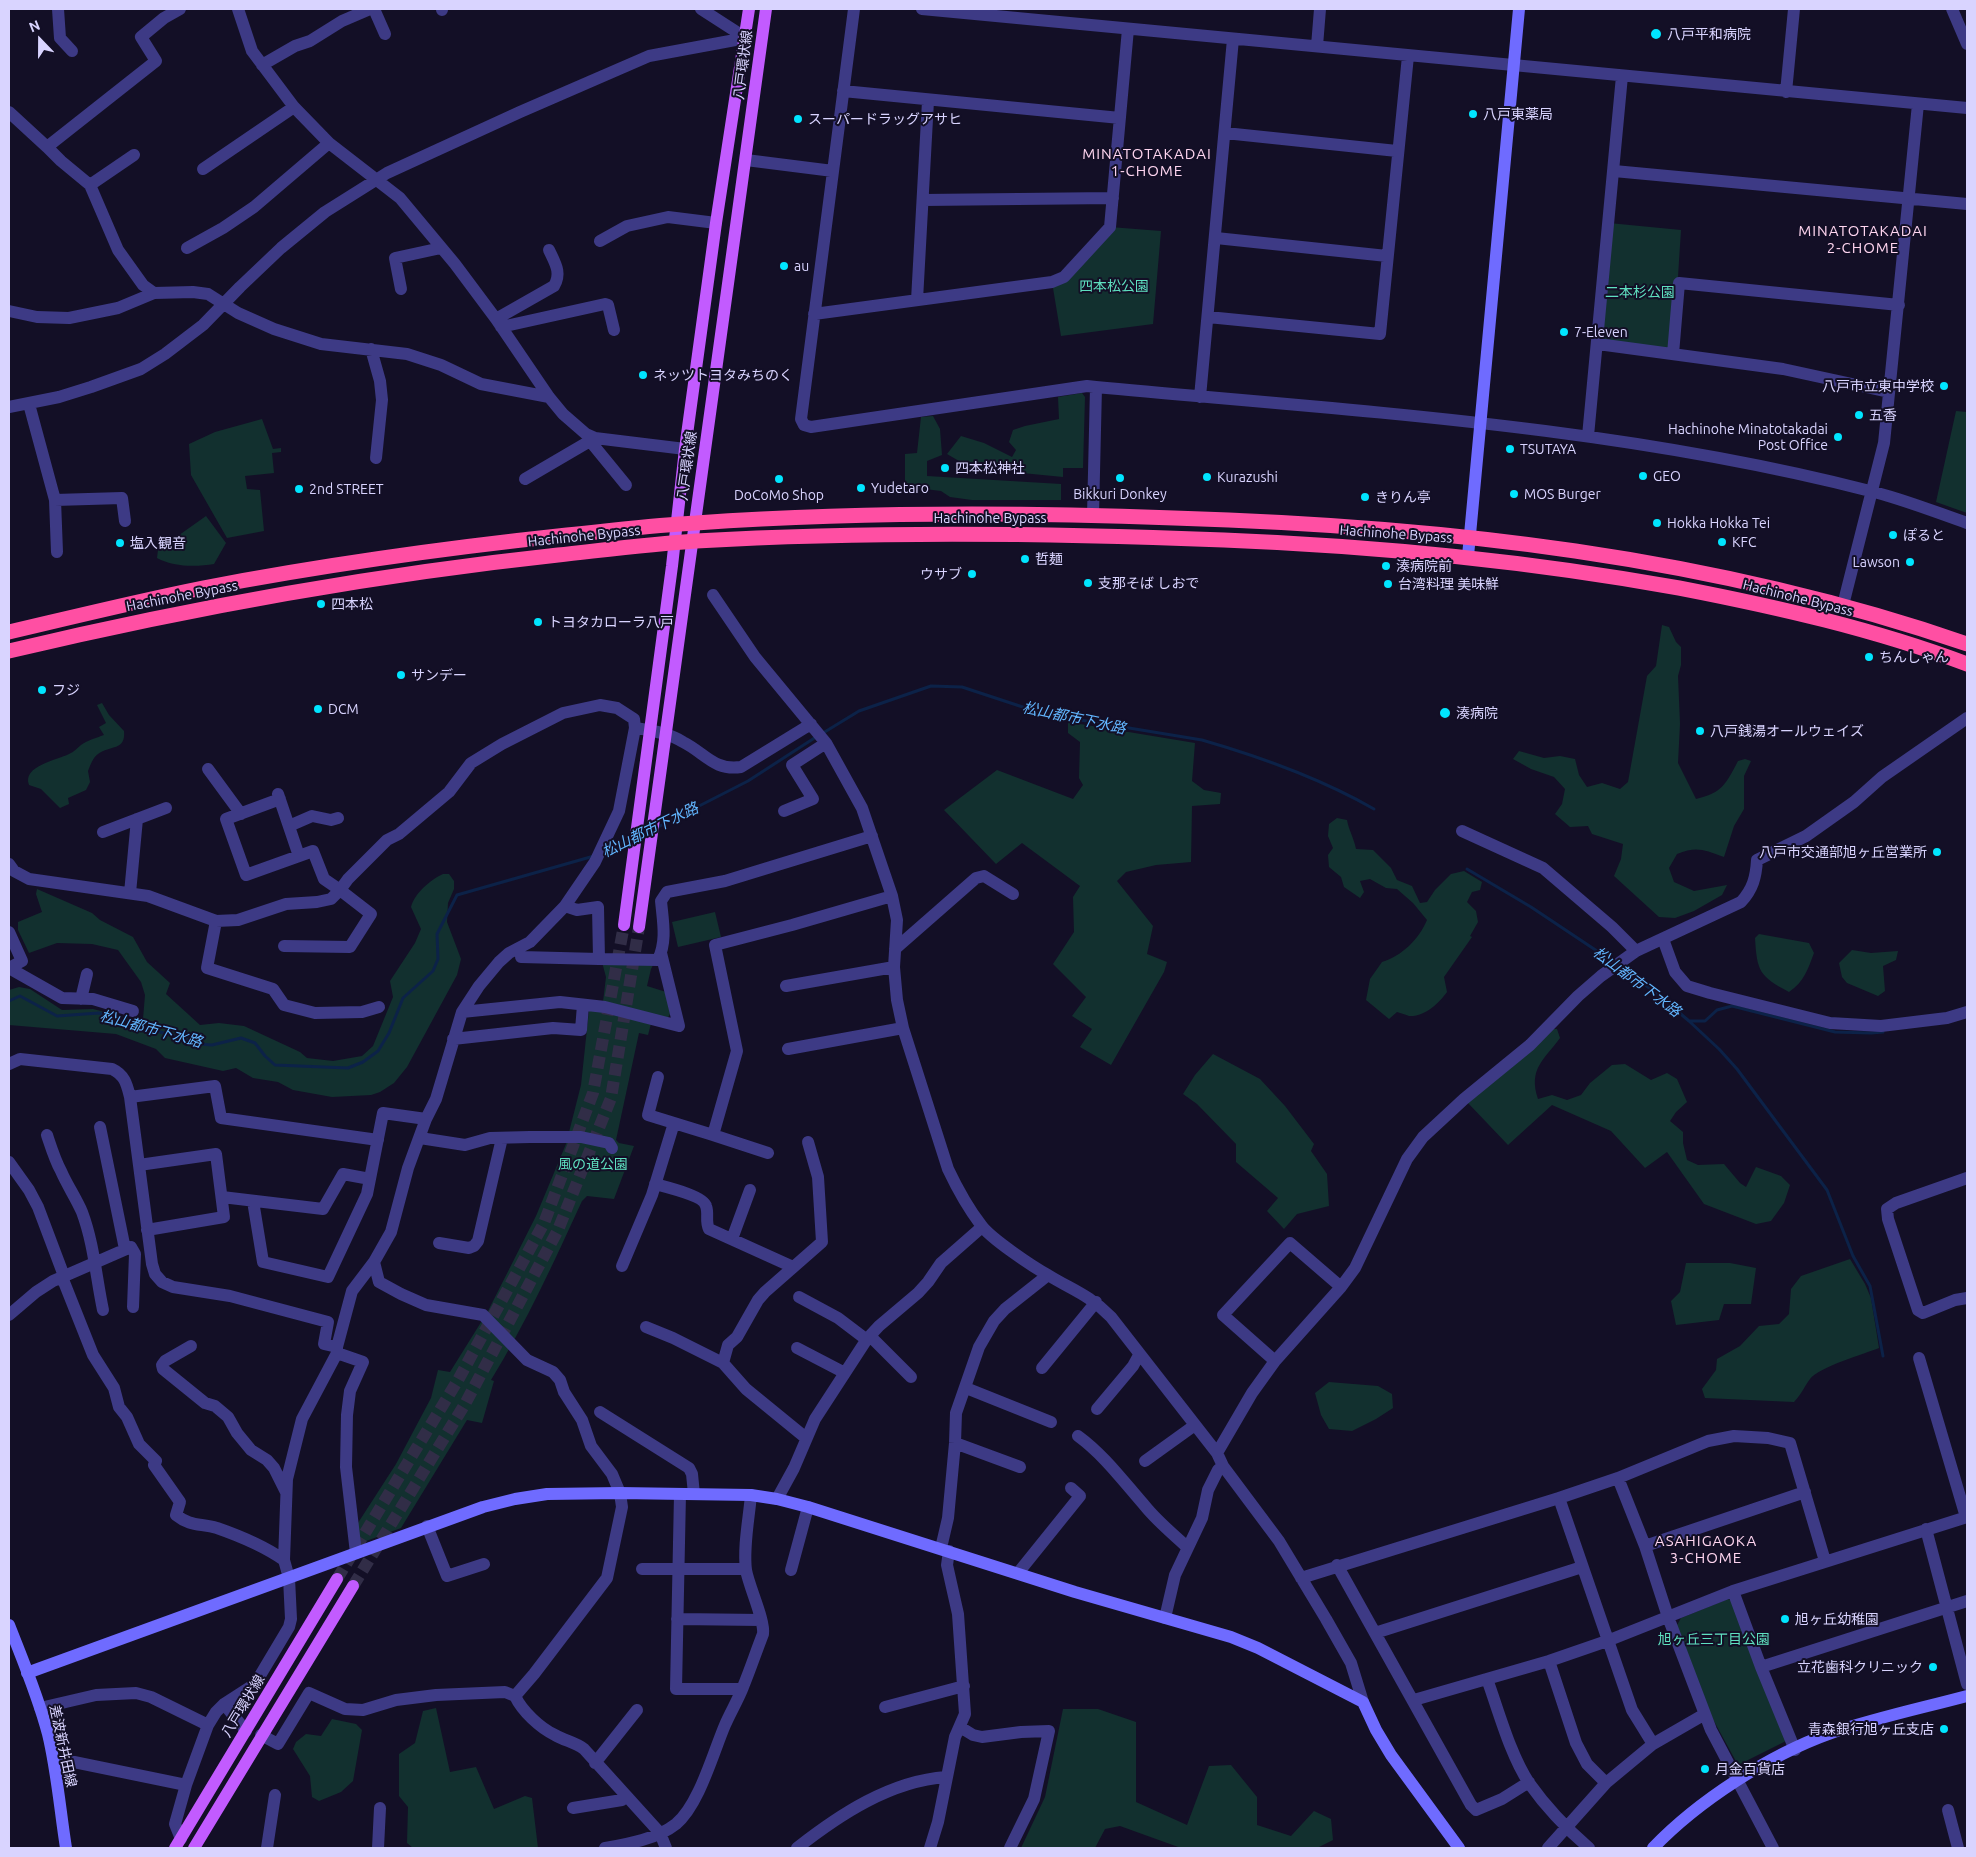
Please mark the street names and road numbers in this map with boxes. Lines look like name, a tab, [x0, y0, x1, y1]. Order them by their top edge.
street label: 八戸環状線	[730, 29, 756, 101]
street label: 八戸環状線	[674, 430, 700, 502]
street label: Hachinohe Bypass	[933, 510, 1047, 526]
street label: Hachinohe Bypass	[527, 522, 641, 550]
street label: Hachinohe Bypass	[1339, 522, 1453, 546]
street label: Hachinohe Bypass	[1741, 576, 1855, 620]
street label: Hachinohe Bypass	[125, 577, 239, 615]
street label: 八戸環状線	[218, 1672, 268, 1740]
street label: 差波新井田線	[46, 1703, 80, 1789]

